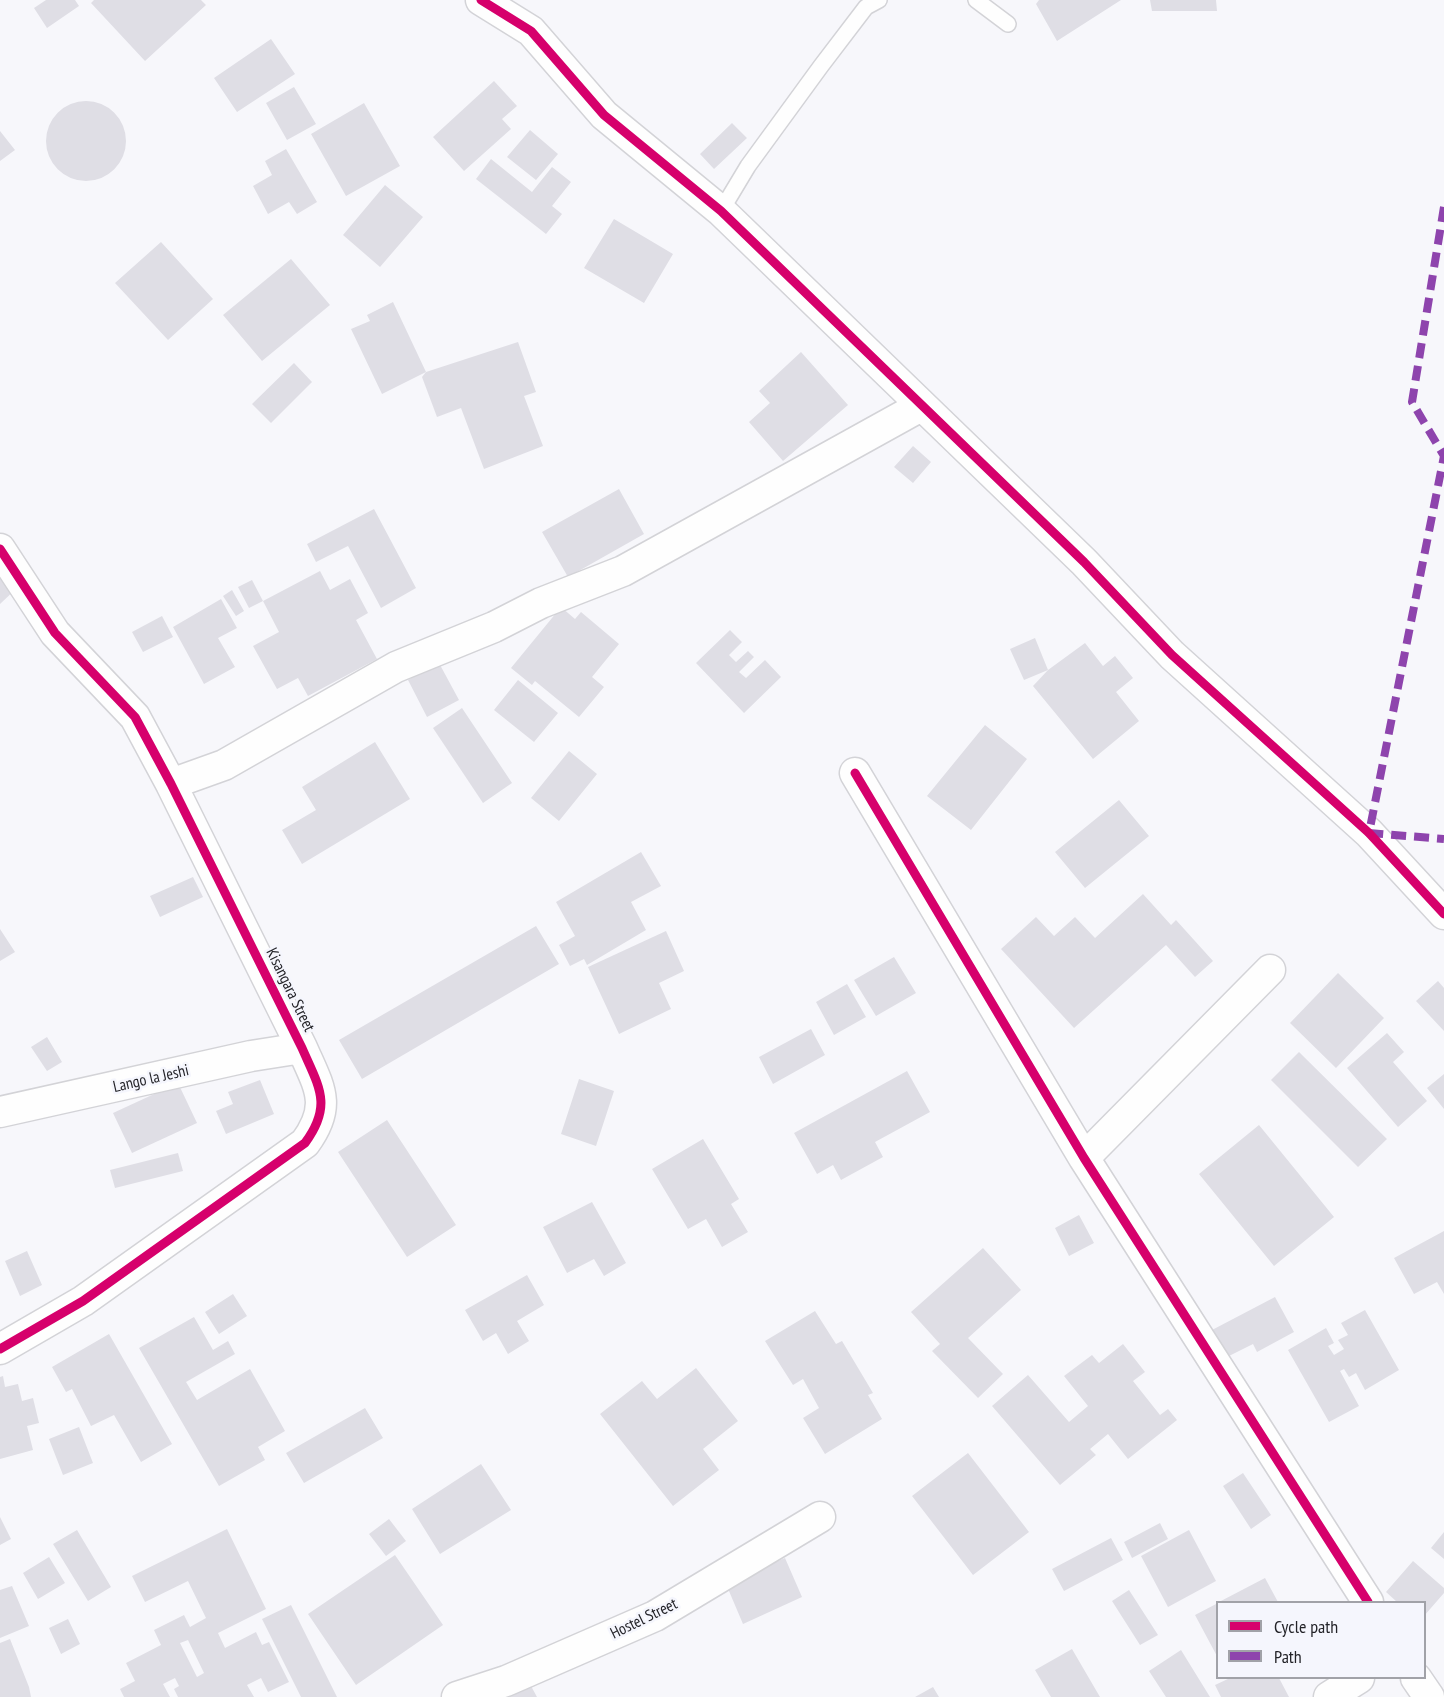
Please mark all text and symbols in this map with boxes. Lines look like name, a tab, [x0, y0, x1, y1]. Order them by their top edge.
street label: Kisangara Street	[261, 945, 319, 1035]
street label: Lango la Jeshi	[111, 1061, 191, 1097]
street label: Hostel Street	[607, 1595, 681, 1643]
legend	[1216, 1601, 1426, 1679]
text: Cycle path	[1274, 1615, 1338, 1638]
text: Path	[1274, 1645, 1302, 1668]

